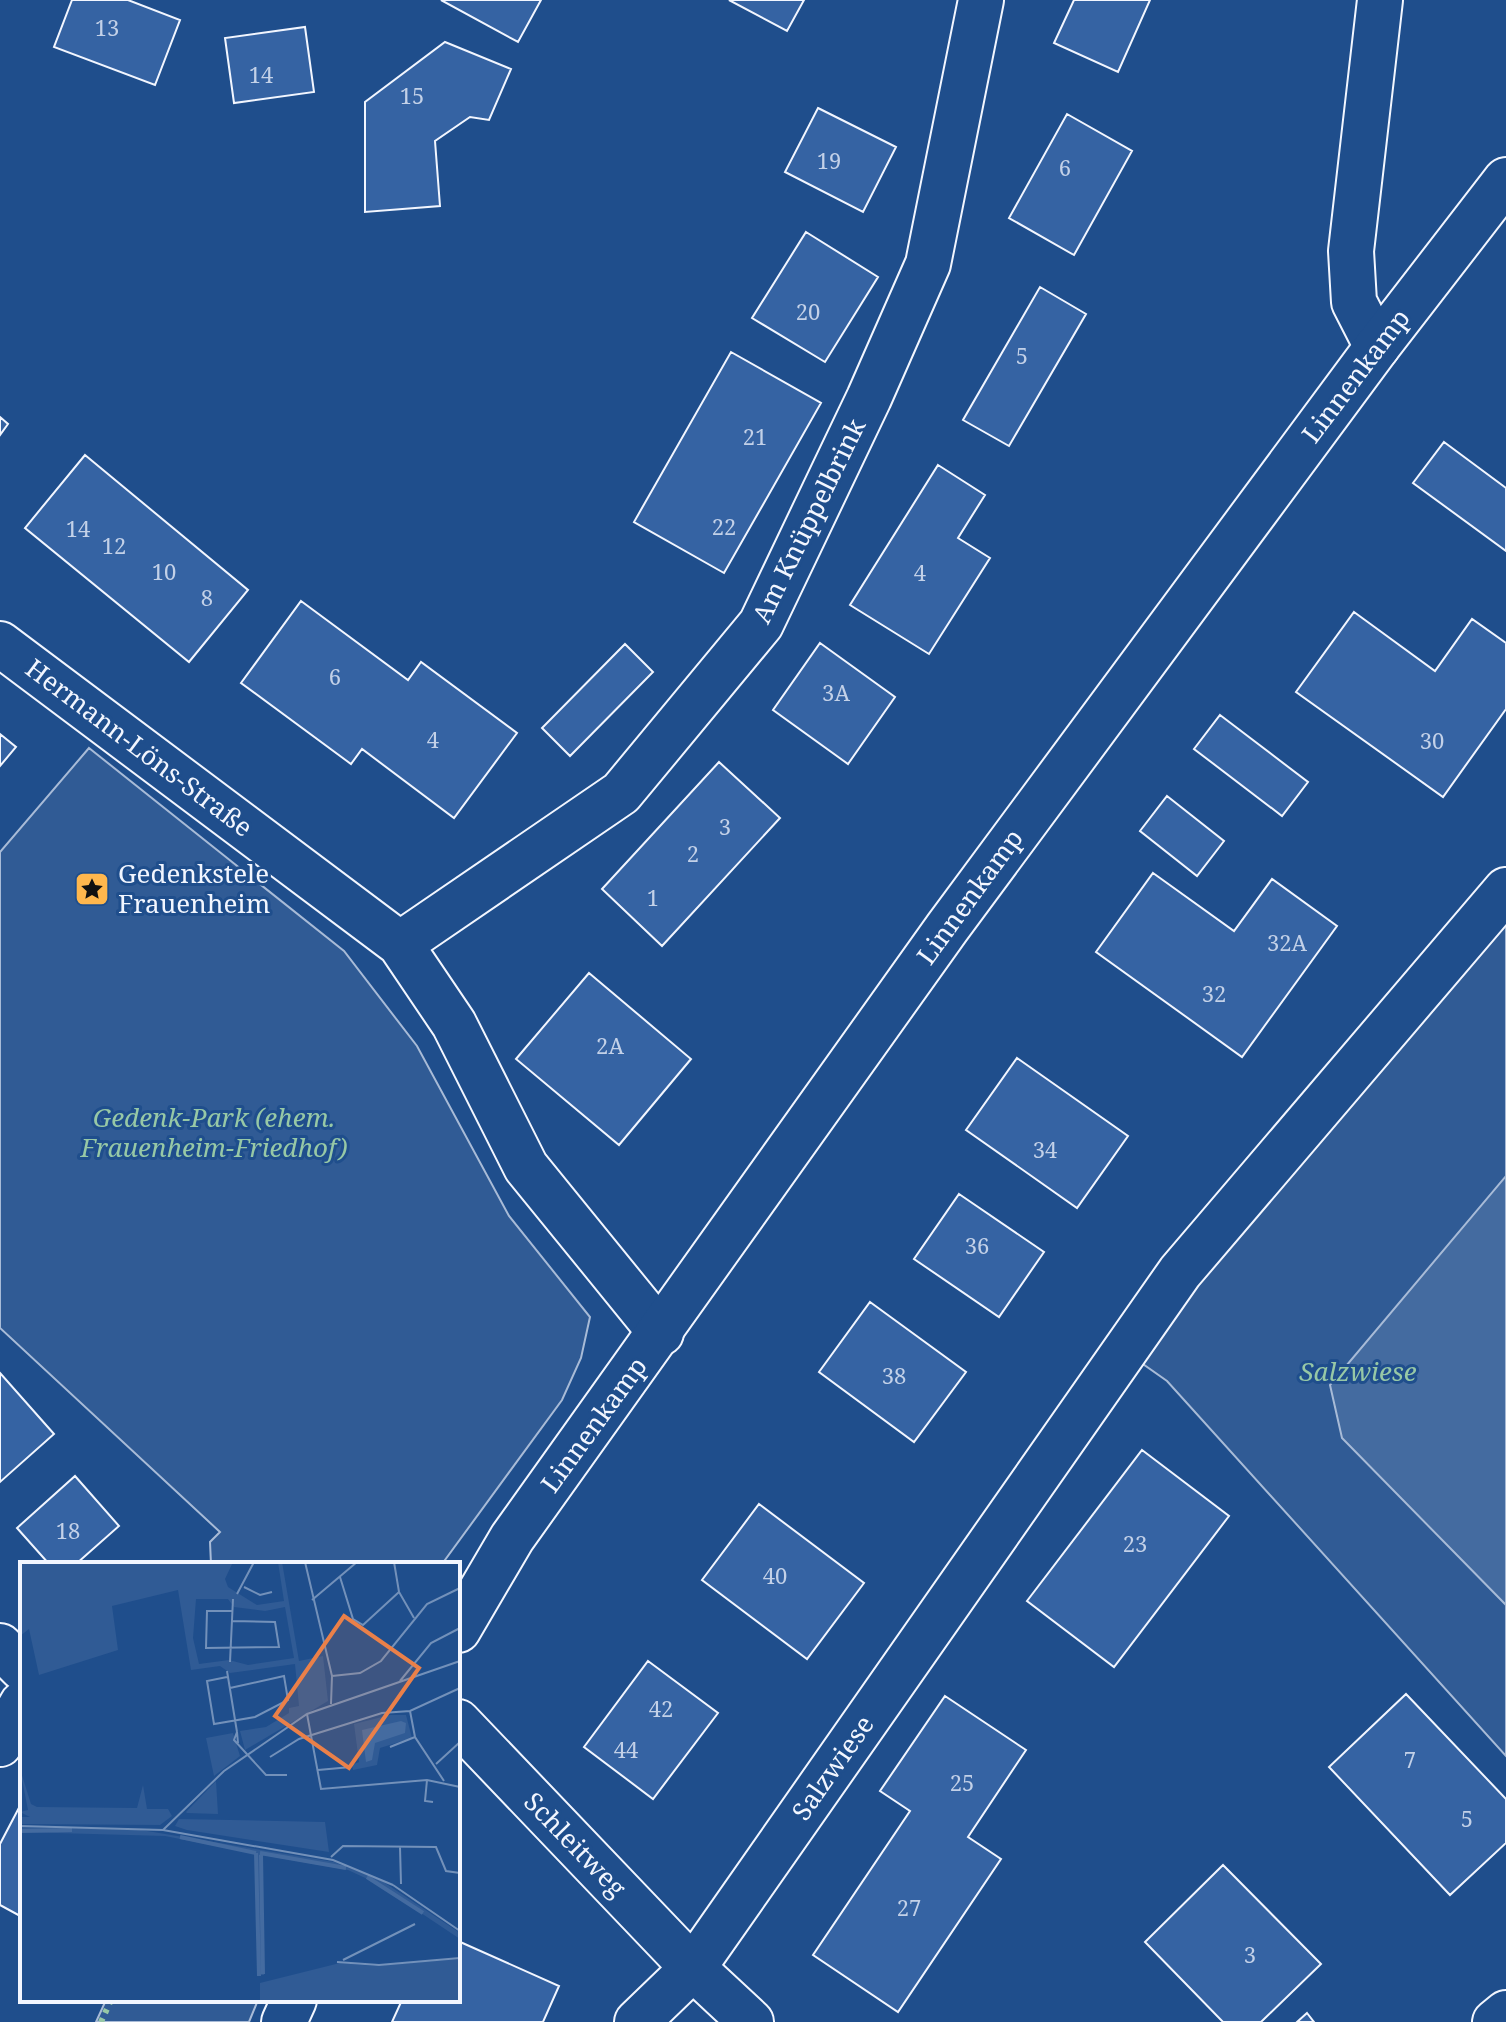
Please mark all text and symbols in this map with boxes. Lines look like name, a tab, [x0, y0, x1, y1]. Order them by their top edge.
house number: 13	[95, 12, 119, 42]
house number: 14	[249, 59, 273, 89]
house number: 15	[400, 80, 424, 110]
house number: 19	[817, 145, 841, 175]
house number: 6	[1059, 152, 1071, 182]
house number: 20	[796, 296, 820, 326]
street label: Linnenkamp	[1293, 301, 1417, 450]
house number: 5	[1016, 340, 1028, 370]
street label: Am Knüppelbrink	[743, 412, 874, 629]
house number: 21	[743, 421, 767, 451]
house number: 22	[712, 511, 736, 541]
house number: 14	[66, 513, 90, 543]
house number: 12	[102, 530, 126, 560]
house number: 10	[152, 556, 176, 586]
house number: 4	[914, 557, 926, 587]
house number: 8	[201, 582, 213, 612]
street label: Hermann-Löns-Straße	[19, 650, 261, 845]
house number: 6	[329, 661, 341, 691]
house number: 3A	[822, 677, 850, 707]
house number: 4	[427, 724, 439, 754]
house number: 30	[1420, 725, 1444, 755]
house number: 3	[719, 811, 731, 841]
street label: Linnenkamp	[908, 821, 1031, 971]
house number: 2	[687, 838, 699, 868]
place label: Gedenkstele Frauenheim	[118, 855, 270, 921]
place icon: Gedenkstele Frauenheim	[73, 870, 111, 908]
house number: 1	[647, 882, 659, 912]
house number: 32A	[1267, 927, 1308, 957]
house number: 32	[1202, 978, 1226, 1008]
house number: 2A	[596, 1030, 624, 1060]
park label: Gedenk-Park (ehem. Frauenheim-Friedhof)	[79, 1099, 348, 1165]
house number: 34	[1033, 1134, 1057, 1164]
house number: 36	[965, 1230, 989, 1260]
street label: Linnenkamp	[532, 1349, 655, 1499]
park label: Salzwiese	[1299, 1353, 1417, 1389]
house number: 38	[882, 1360, 906, 1390]
house number: 18	[56, 1515, 80, 1545]
house number: 23	[1123, 1528, 1147, 1558]
house number: 40	[763, 1560, 787, 1590]
inset map	[20, 1562, 460, 2002]
house number: 42	[649, 1693, 673, 1723]
street label: Salzwiese	[783, 1708, 881, 1827]
house number: 44	[614, 1734, 638, 1764]
house number: 7	[1404, 1744, 1416, 1774]
house number: 25	[950, 1767, 974, 1797]
street label: Schleitweg	[517, 1784, 635, 1905]
house number: 5	[1461, 1803, 1473, 1833]
house number: 27	[897, 1892, 921, 1922]
house number: 3	[1244, 1939, 1256, 1969]

